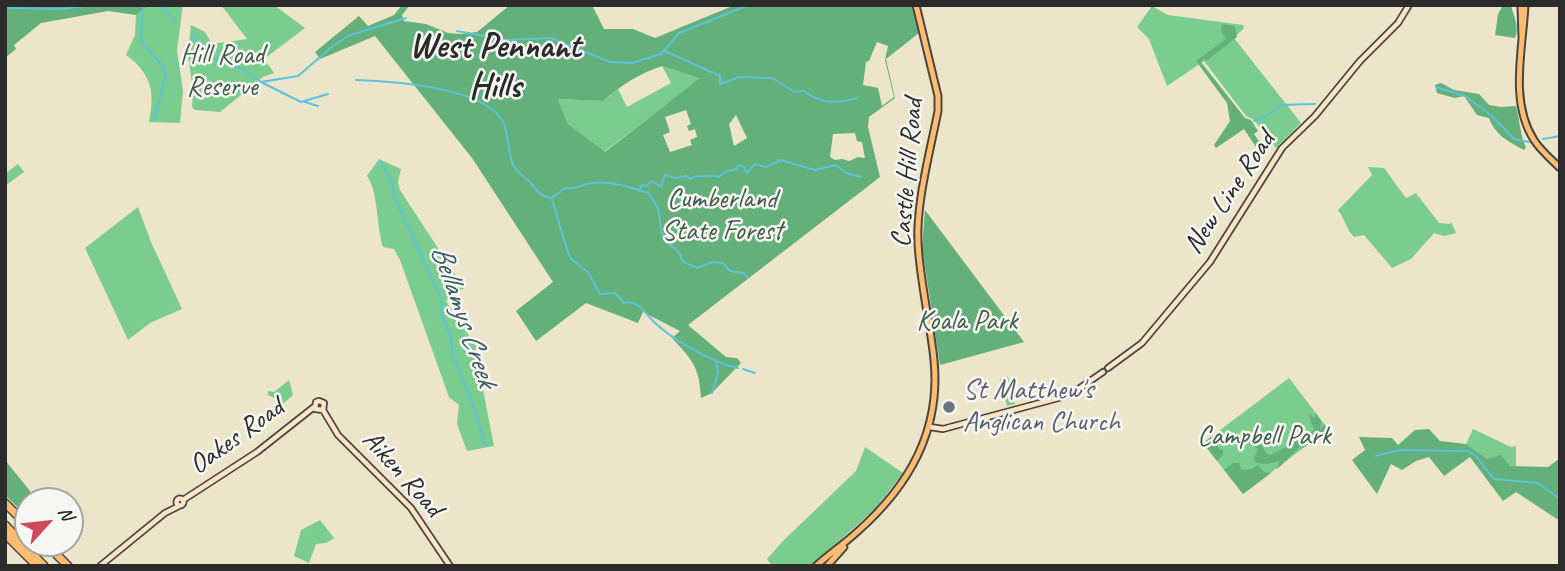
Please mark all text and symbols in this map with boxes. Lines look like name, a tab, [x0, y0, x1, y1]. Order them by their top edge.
district label: West Pennant Hills	[409, 27, 581, 109]
park label: Hill Road Reserve	[180, 39, 264, 105]
street label: Castle Hill Road	[885, 97, 931, 249]
street label: New Line Road	[1177, 125, 1283, 261]
park label: Cumberland State Forest	[662, 183, 782, 249]
water label: Bellamys Creek	[422, 240, 504, 392]
park label: Koala Park	[916, 305, 1018, 339]
place label: St Matthew's Anglican Church	[963, 374, 1120, 440]
street label: Oakes Road	[183, 391, 291, 483]
marker: St Matthew's Anglican Church	[941, 399, 957, 415]
park label: Campbell Park	[1197, 420, 1331, 454]
street label: Aiken Road	[354, 424, 450, 524]
north arrow	[14, 487, 84, 557]
text: N	[53, 503, 79, 524]

